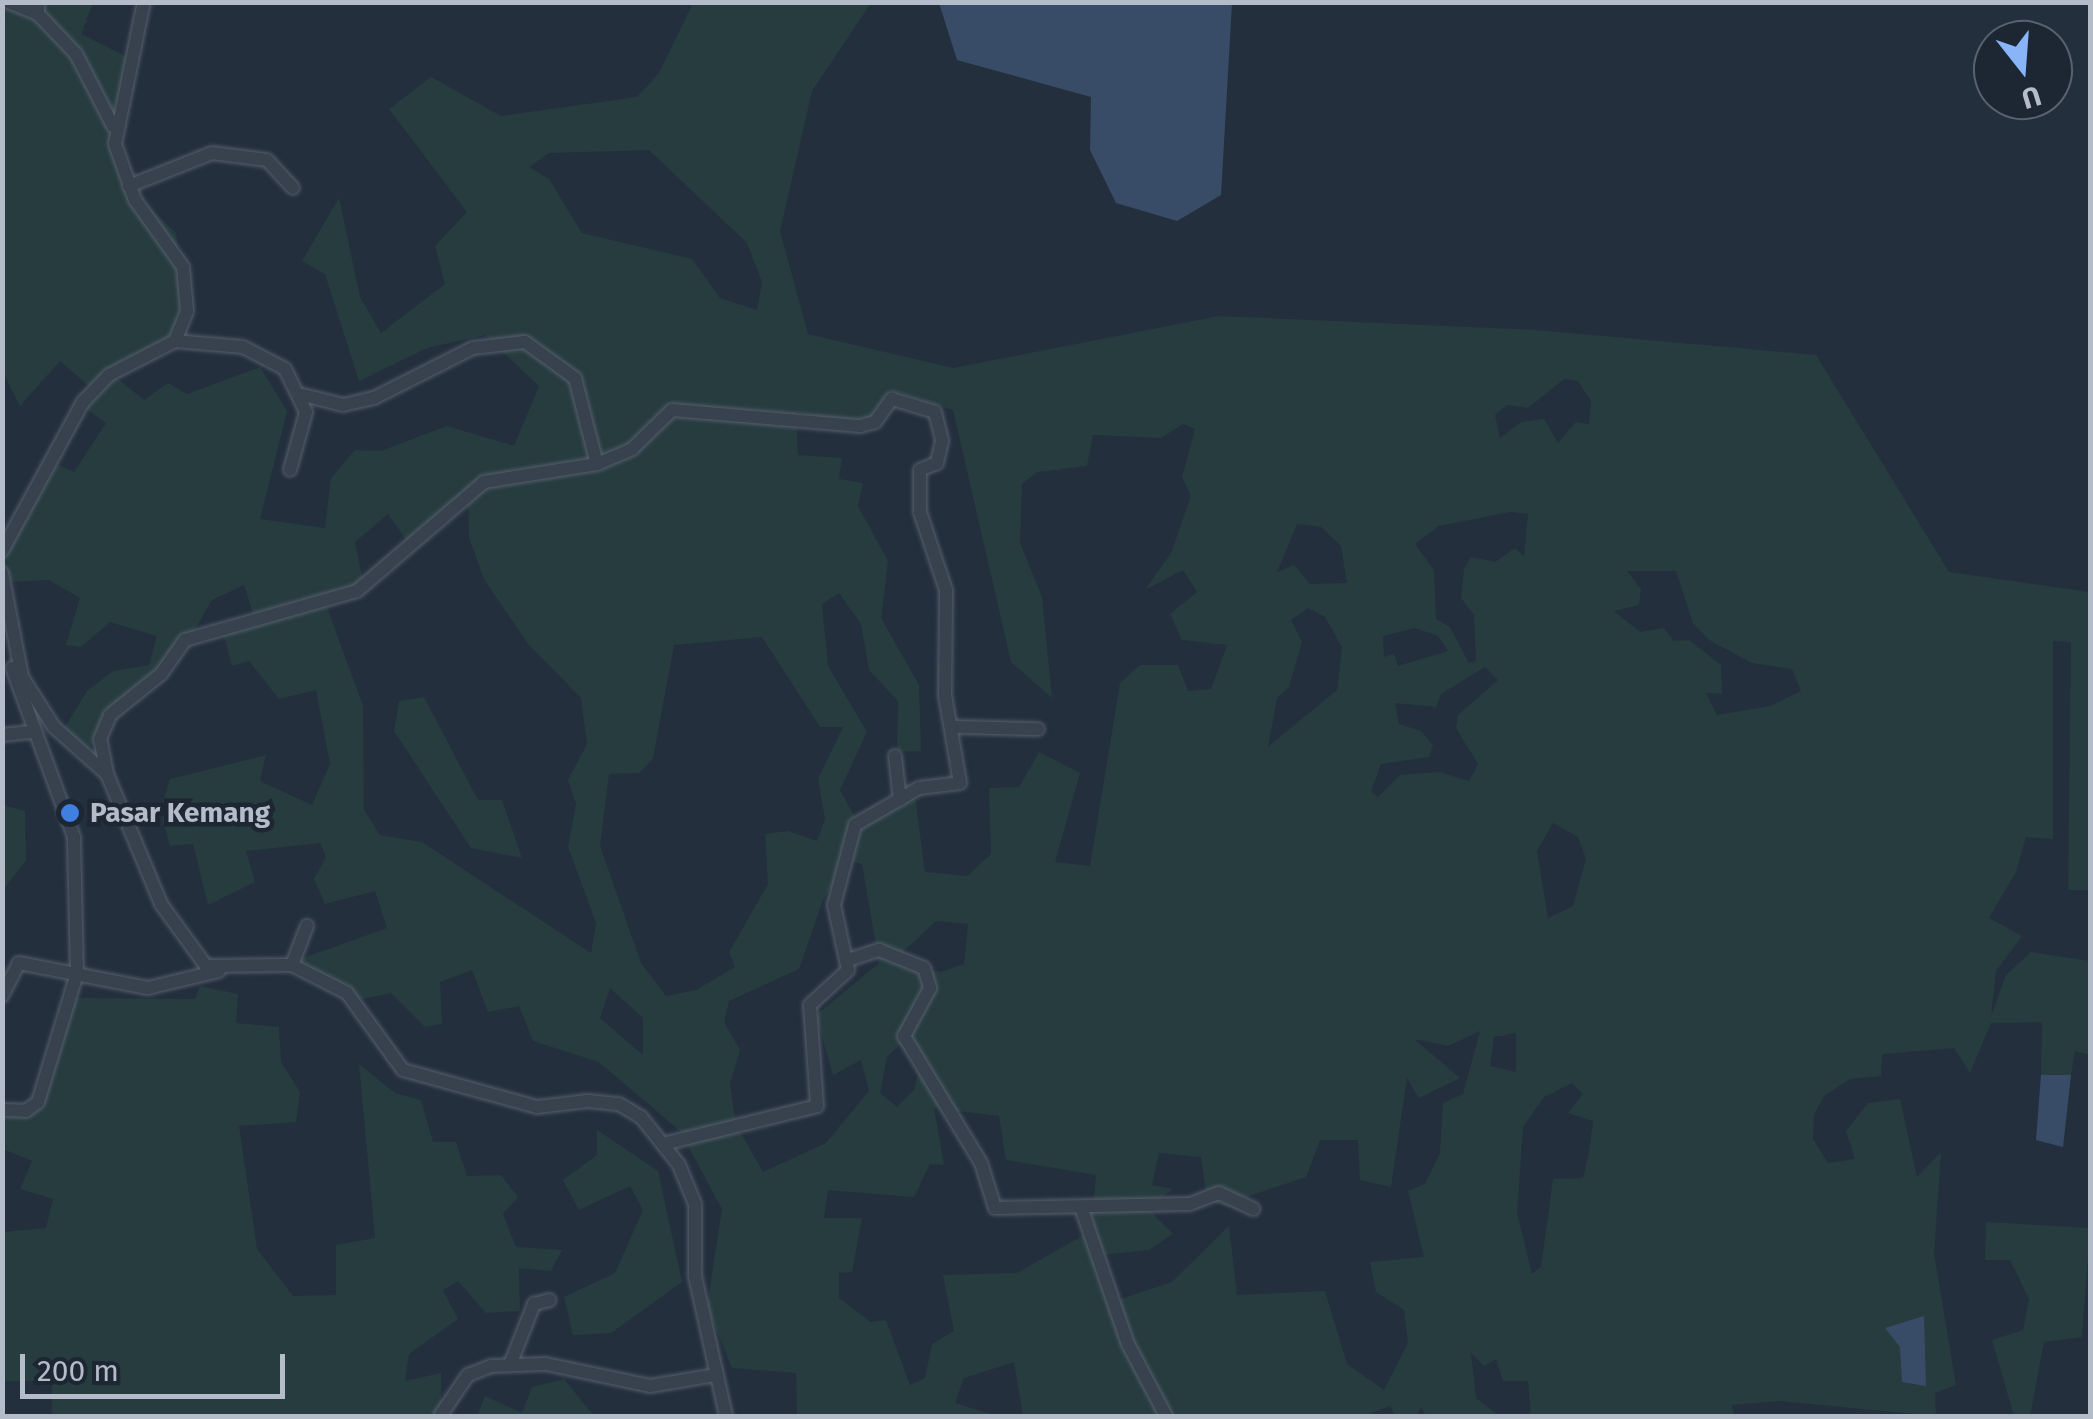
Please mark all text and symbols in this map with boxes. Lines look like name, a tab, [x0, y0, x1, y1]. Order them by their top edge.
north arrow	[1973, 20, 2073, 120]
text: U	[2018, 79, 2045, 116]
place label: Pasar Kemang	[90, 796, 270, 830]
marker: Pasar Kemang	[59, 802, 81, 824]
scale bar	[25, 1334, 290, 1396]
text: 200 m	[37, 1353, 119, 1389]

